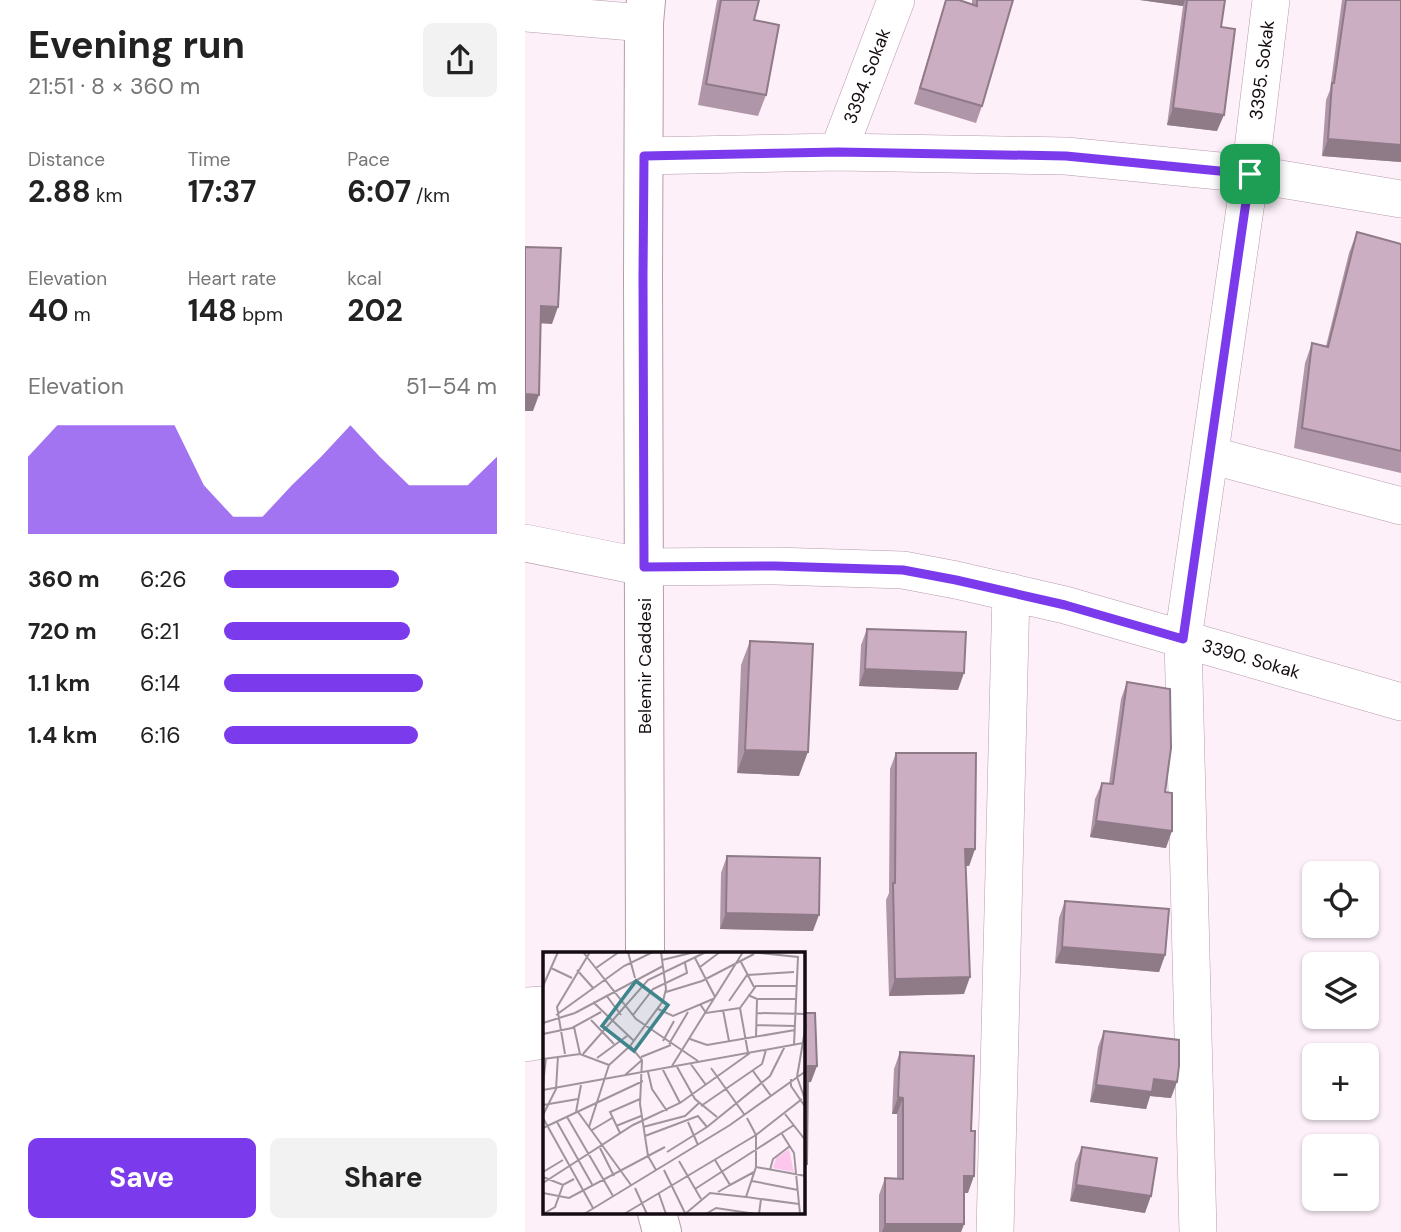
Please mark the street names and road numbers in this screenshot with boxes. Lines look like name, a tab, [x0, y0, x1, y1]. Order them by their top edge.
street label: 3395. Sokak	[1244, 19, 1280, 121]
street label: 3394. Sokak	[838, 25, 896, 127]
street label: Belemir Caddesi	[633, 598, 657, 734]
street label: 3390. Sokak	[1199, 634, 1303, 684]

